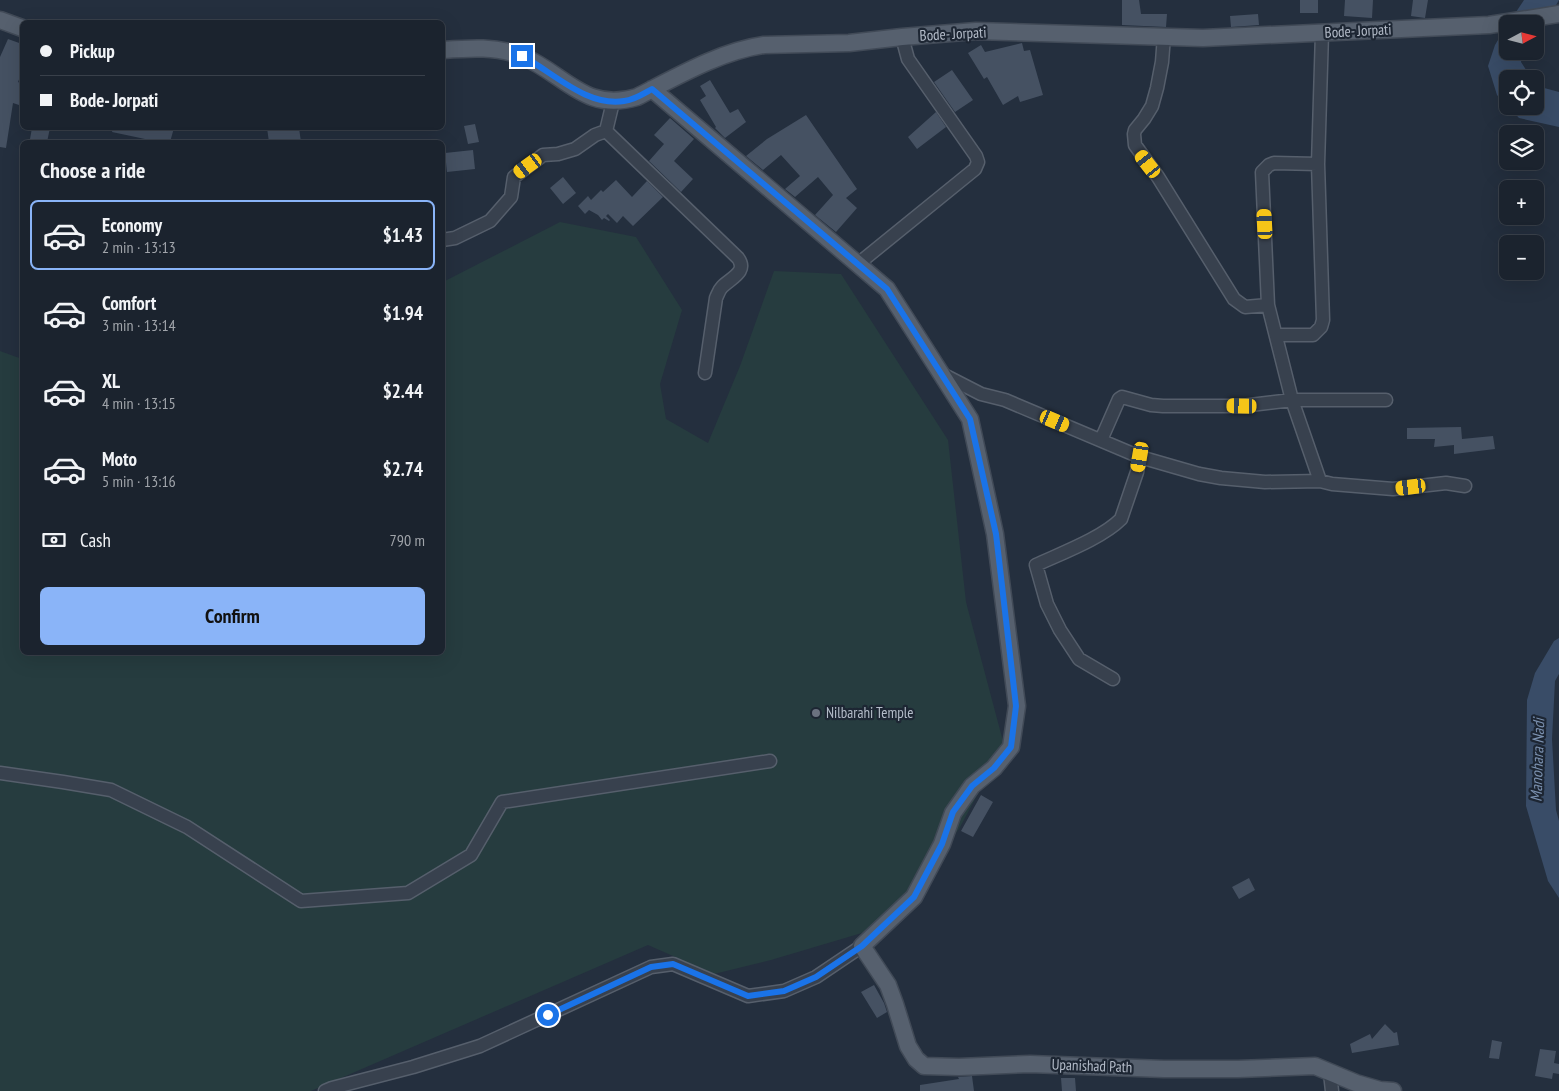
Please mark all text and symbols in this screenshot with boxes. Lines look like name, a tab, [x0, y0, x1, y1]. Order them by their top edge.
north arrow	[1499, 15, 1544, 60]
map controls	[1499, 15, 1544, 280]
street label: Bode- Jorpati	[1324, 19, 1392, 42]
street label: Bode- Jorpati	[919, 22, 987, 45]
text: Pickup	[70, 39, 115, 63]
route end	[511, 45, 533, 67]
button: locate	[1499, 70, 1544, 115]
text: Bode- Jorpati	[70, 88, 158, 112]
button: layers	[1499, 125, 1544, 170]
car	[1132, 148, 1163, 180]
car	[511, 151, 544, 181]
text: Choose a ride	[40, 156, 145, 184]
button: +	[1499, 180, 1544, 225]
car	[1256, 209, 1273, 239]
icon: car	[42, 213, 87, 258]
text: Economy	[102, 213, 162, 237]
text: $1.43	[383, 223, 423, 247]
button: −	[1499, 235, 1544, 280]
text: 2 min · 13:13	[102, 237, 176, 257]
icon: car	[42, 291, 87, 336]
text: Comfort	[102, 291, 156, 315]
text: $1.94	[383, 301, 423, 325]
text: 3 min · 13:14	[102, 315, 176, 335]
icon: car	[42, 369, 87, 414]
text: XL	[102, 369, 120, 393]
text: $2.44	[383, 379, 423, 403]
text: 4 min · 13:15	[102, 393, 176, 413]
car	[1226, 398, 1257, 414]
car	[1038, 408, 1071, 434]
car	[1130, 441, 1149, 473]
icon: car	[42, 447, 87, 492]
text: Moto	[102, 447, 137, 471]
text: $2.74	[383, 457, 423, 481]
text: 5 min · 13:16	[102, 471, 176, 491]
car	[1395, 478, 1426, 496]
icon: cash	[40, 526, 68, 554]
text: Cash	[80, 528, 111, 552]
text: 790 m	[390, 530, 425, 550]
button: Confirm	[40, 587, 425, 645]
place label: Nilbarahi Temple	[826, 703, 913, 722]
marker: Nilbarahi Temple	[810, 707, 822, 719]
water label: Manohara Nadi	[1526, 715, 1549, 802]
route start	[537, 1004, 559, 1026]
street label: Upanishad Path	[1051, 1055, 1133, 1076]

